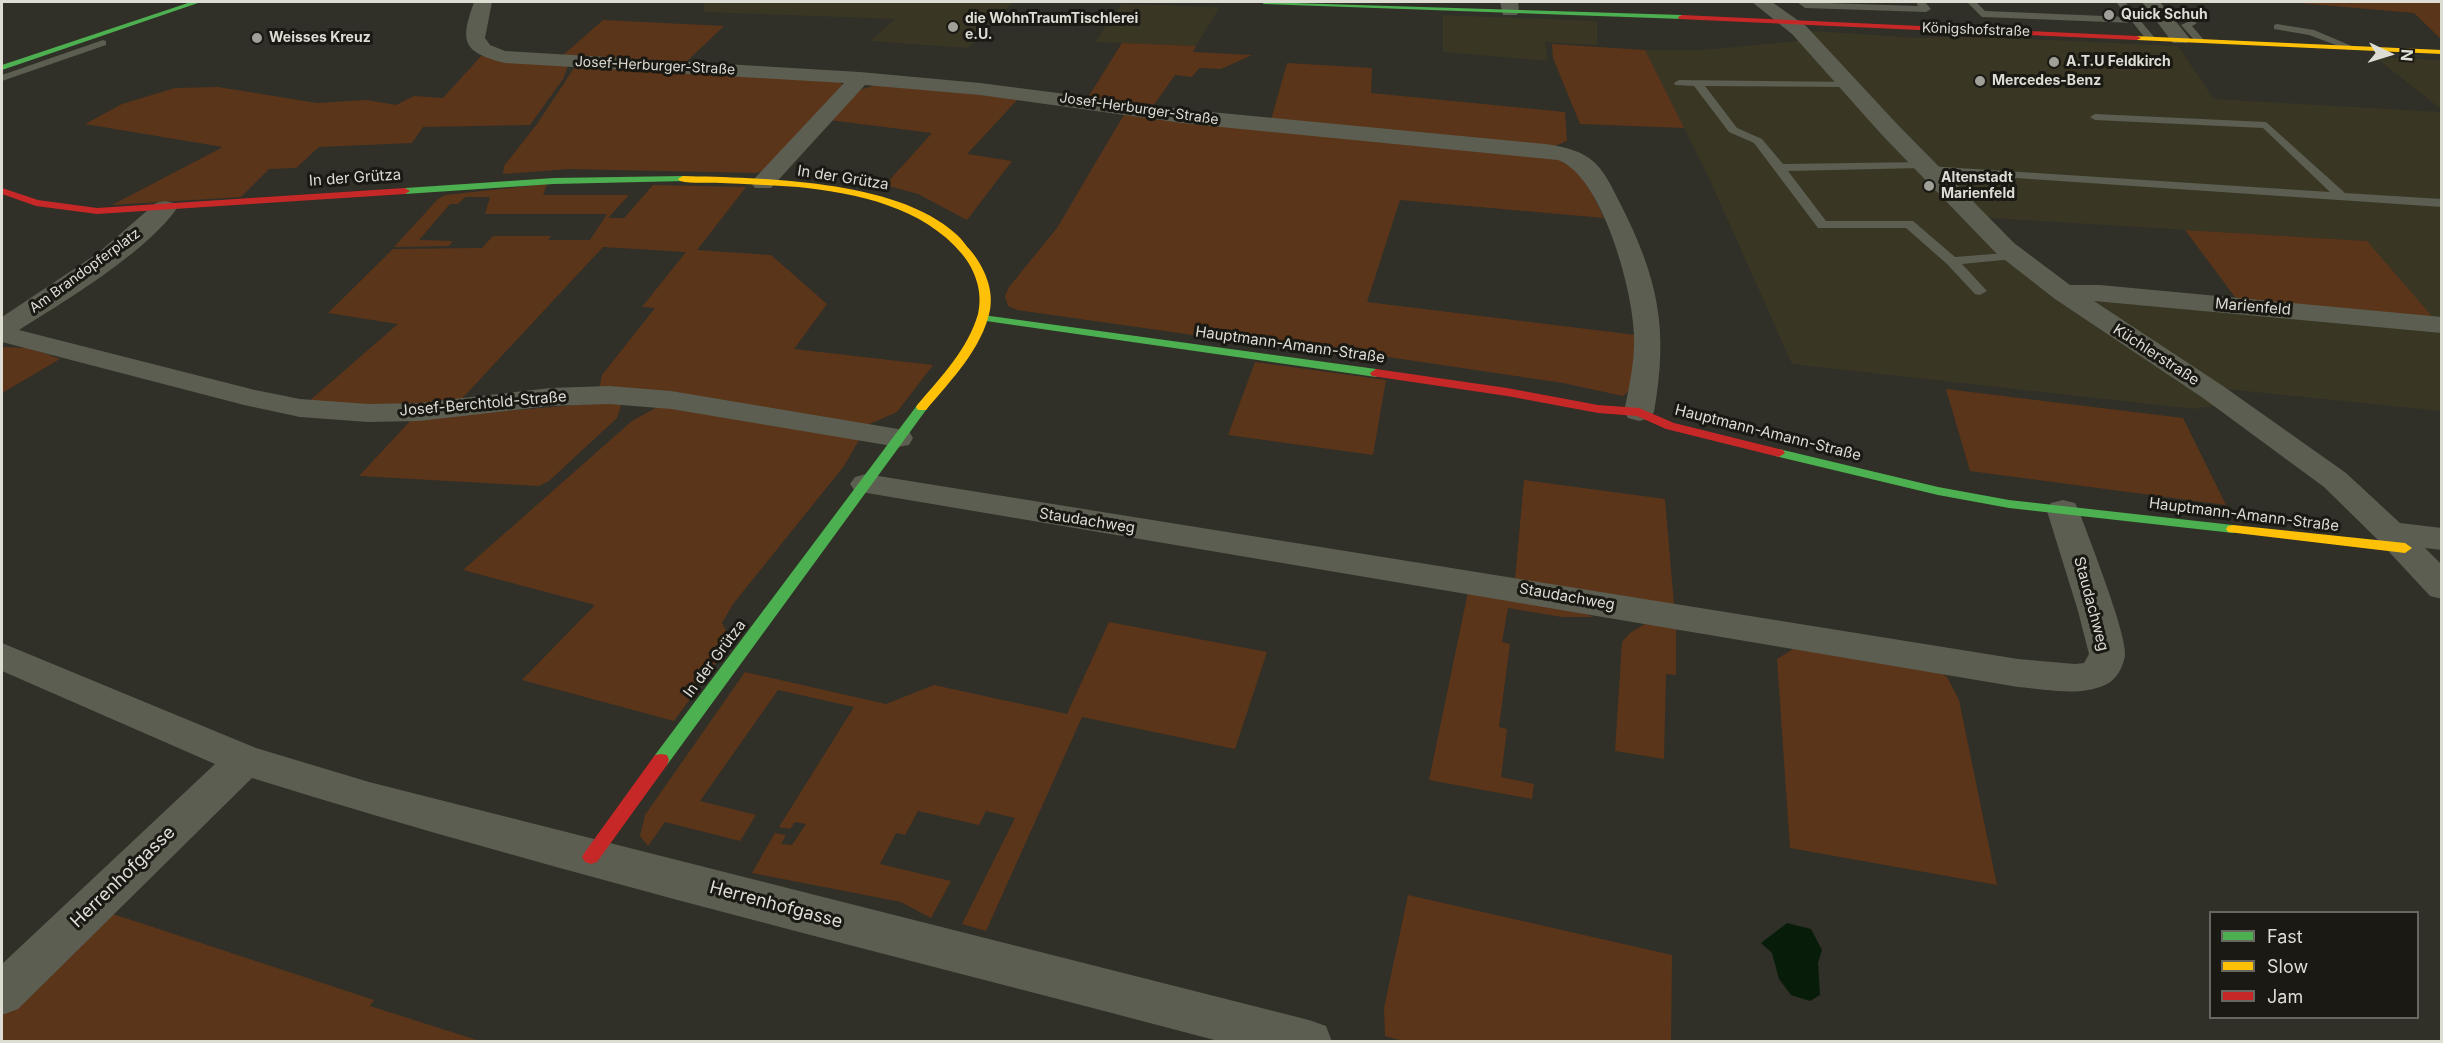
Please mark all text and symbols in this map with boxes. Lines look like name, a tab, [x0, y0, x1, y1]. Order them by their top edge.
place label: Quick Schuh	[2121, 7, 2208, 23]
marker: Quick Schuh	[2102, 8, 2116, 22]
place label: die WohnTraumTischlerei e.U.	[965, 11, 1138, 44]
marker: die WohnTraumTischlerei e.U.	[946, 20, 960, 34]
street label: Königshofstraße	[1922, 20, 2030, 40]
north arrow	[2359, 24, 2419, 84]
place label: Weisses Kreuz	[269, 30, 371, 46]
marker: Weisses Kreuz	[250, 31, 264, 45]
text: N	[2397, 48, 2417, 62]
street label: Josef-Herburger-Straße	[574, 53, 736, 79]
place label: A.T.U Feldkirch	[2066, 54, 2171, 70]
marker: A.T.U Feldkirch	[2047, 55, 2061, 69]
place label: Mercedes-Benz	[1992, 73, 2101, 89]
marker: Mercedes-Benz	[1973, 74, 1987, 88]
street label: Josef-Herburger-Straße	[1058, 90, 1220, 128]
street label: In der Grütza	[796, 162, 890, 194]
street label: In der Grütza	[308, 166, 402, 190]
place label: Altenstadt Marienfeld	[1941, 170, 2015, 202]
marker: Altenstadt Marienfeld	[1922, 179, 1936, 193]
street label: Am Brandopferplatz	[26, 225, 144, 317]
street label: Marienfeld	[2214, 295, 2292, 319]
street label: Küchlerstraße	[2110, 321, 2202, 389]
street label: Hauptmann-Amann-Straße	[1194, 323, 1386, 367]
street label: Josef-Berchtold-Straße	[399, 388, 567, 420]
street label: Hauptmann-Amann-Straße	[1673, 401, 1863, 465]
street label: Hauptmann-Amann-Straße	[2148, 494, 2340, 536]
street label: Staudachweg	[1038, 505, 1136, 537]
street label: Staudachweg	[2070, 555, 2112, 653]
street label: Staudachweg	[1518, 580, 1616, 614]
street label: In der Grütza	[680, 617, 750, 701]
street label: Herrenhofgasse	[66, 822, 180, 932]
street label: Herrenhofgasse	[707, 877, 845, 933]
legend	[2209, 911, 2419, 1019]
text: Fast	[2267, 926, 2303, 947]
text: Slow	[2267, 956, 2308, 977]
text: Jam	[2267, 986, 2303, 1007]

